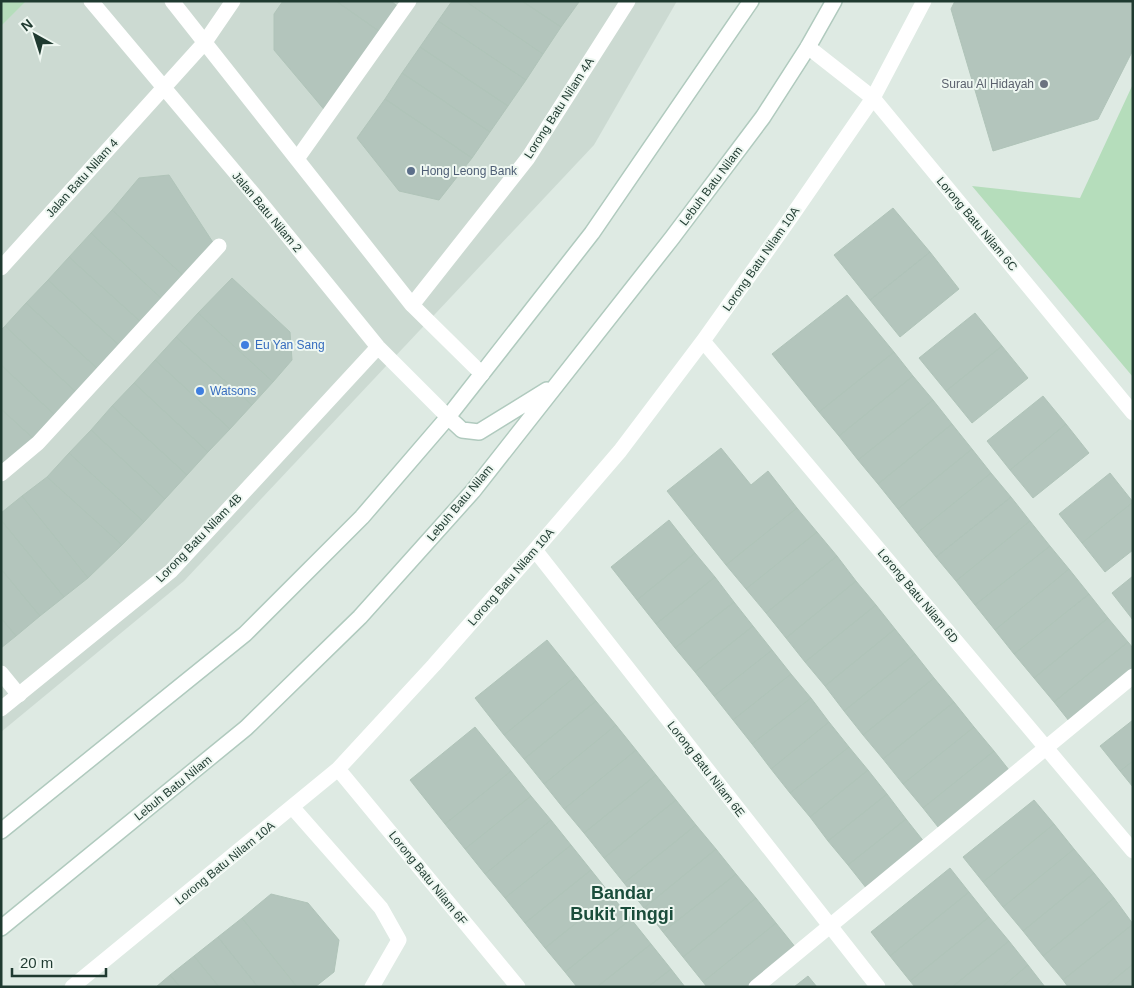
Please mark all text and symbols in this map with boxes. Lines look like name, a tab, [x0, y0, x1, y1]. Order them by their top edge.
north arrow	[10, 10, 60, 60]
text: N	[18, 15, 36, 34]
street label: Lorong Batu Nilam 4A	[521, 55, 597, 161]
place label: Surau Al Hidayah	[941, 77, 1034, 91]
marker: Surau Al Hidayah	[1038, 78, 1050, 90]
street label: Jalan Batu Nilam 4	[43, 136, 121, 220]
street label: Lebuh Batu Nilam	[677, 144, 745, 228]
place label: Hong Leong Bank	[421, 164, 518, 178]
marker: Hong Leong Bank	[405, 165, 417, 177]
street label: Jalan Batu Nilam 2	[229, 169, 305, 255]
street label: Lorong Batu Nilam 6C	[934, 174, 1021, 274]
street label: Lorong Batu Nilam 10A	[720, 204, 802, 314]
place label: Eu Yan Sang	[255, 338, 325, 352]
marker: Eu Yan Sang	[239, 339, 251, 351]
place label: Watsons	[210, 384, 256, 398]
marker: Watsons	[194, 385, 206, 397]
street label: Lebuh Batu Nilam	[424, 462, 496, 544]
street label: Lorong Batu Nilam 4B	[153, 491, 245, 585]
street label: Lorong Batu Nilam 10A	[465, 526, 557, 628]
street label: Lorong Batu Nilam 6D	[875, 546, 962, 646]
street label: Lorong Batu Nilam 6E	[664, 718, 748, 820]
street label: Lebuh Batu Nilam	[132, 753, 214, 823]
street label: Lorong Batu Nilam 10A	[172, 819, 278, 907]
street label: Lorong Batu Nilam 6F	[386, 828, 470, 928]
district label: Bandar Bukit Tinggi	[570, 883, 674, 924]
scale bar	[12, 946, 106, 978]
text: 20 m	[20, 954, 53, 971]

